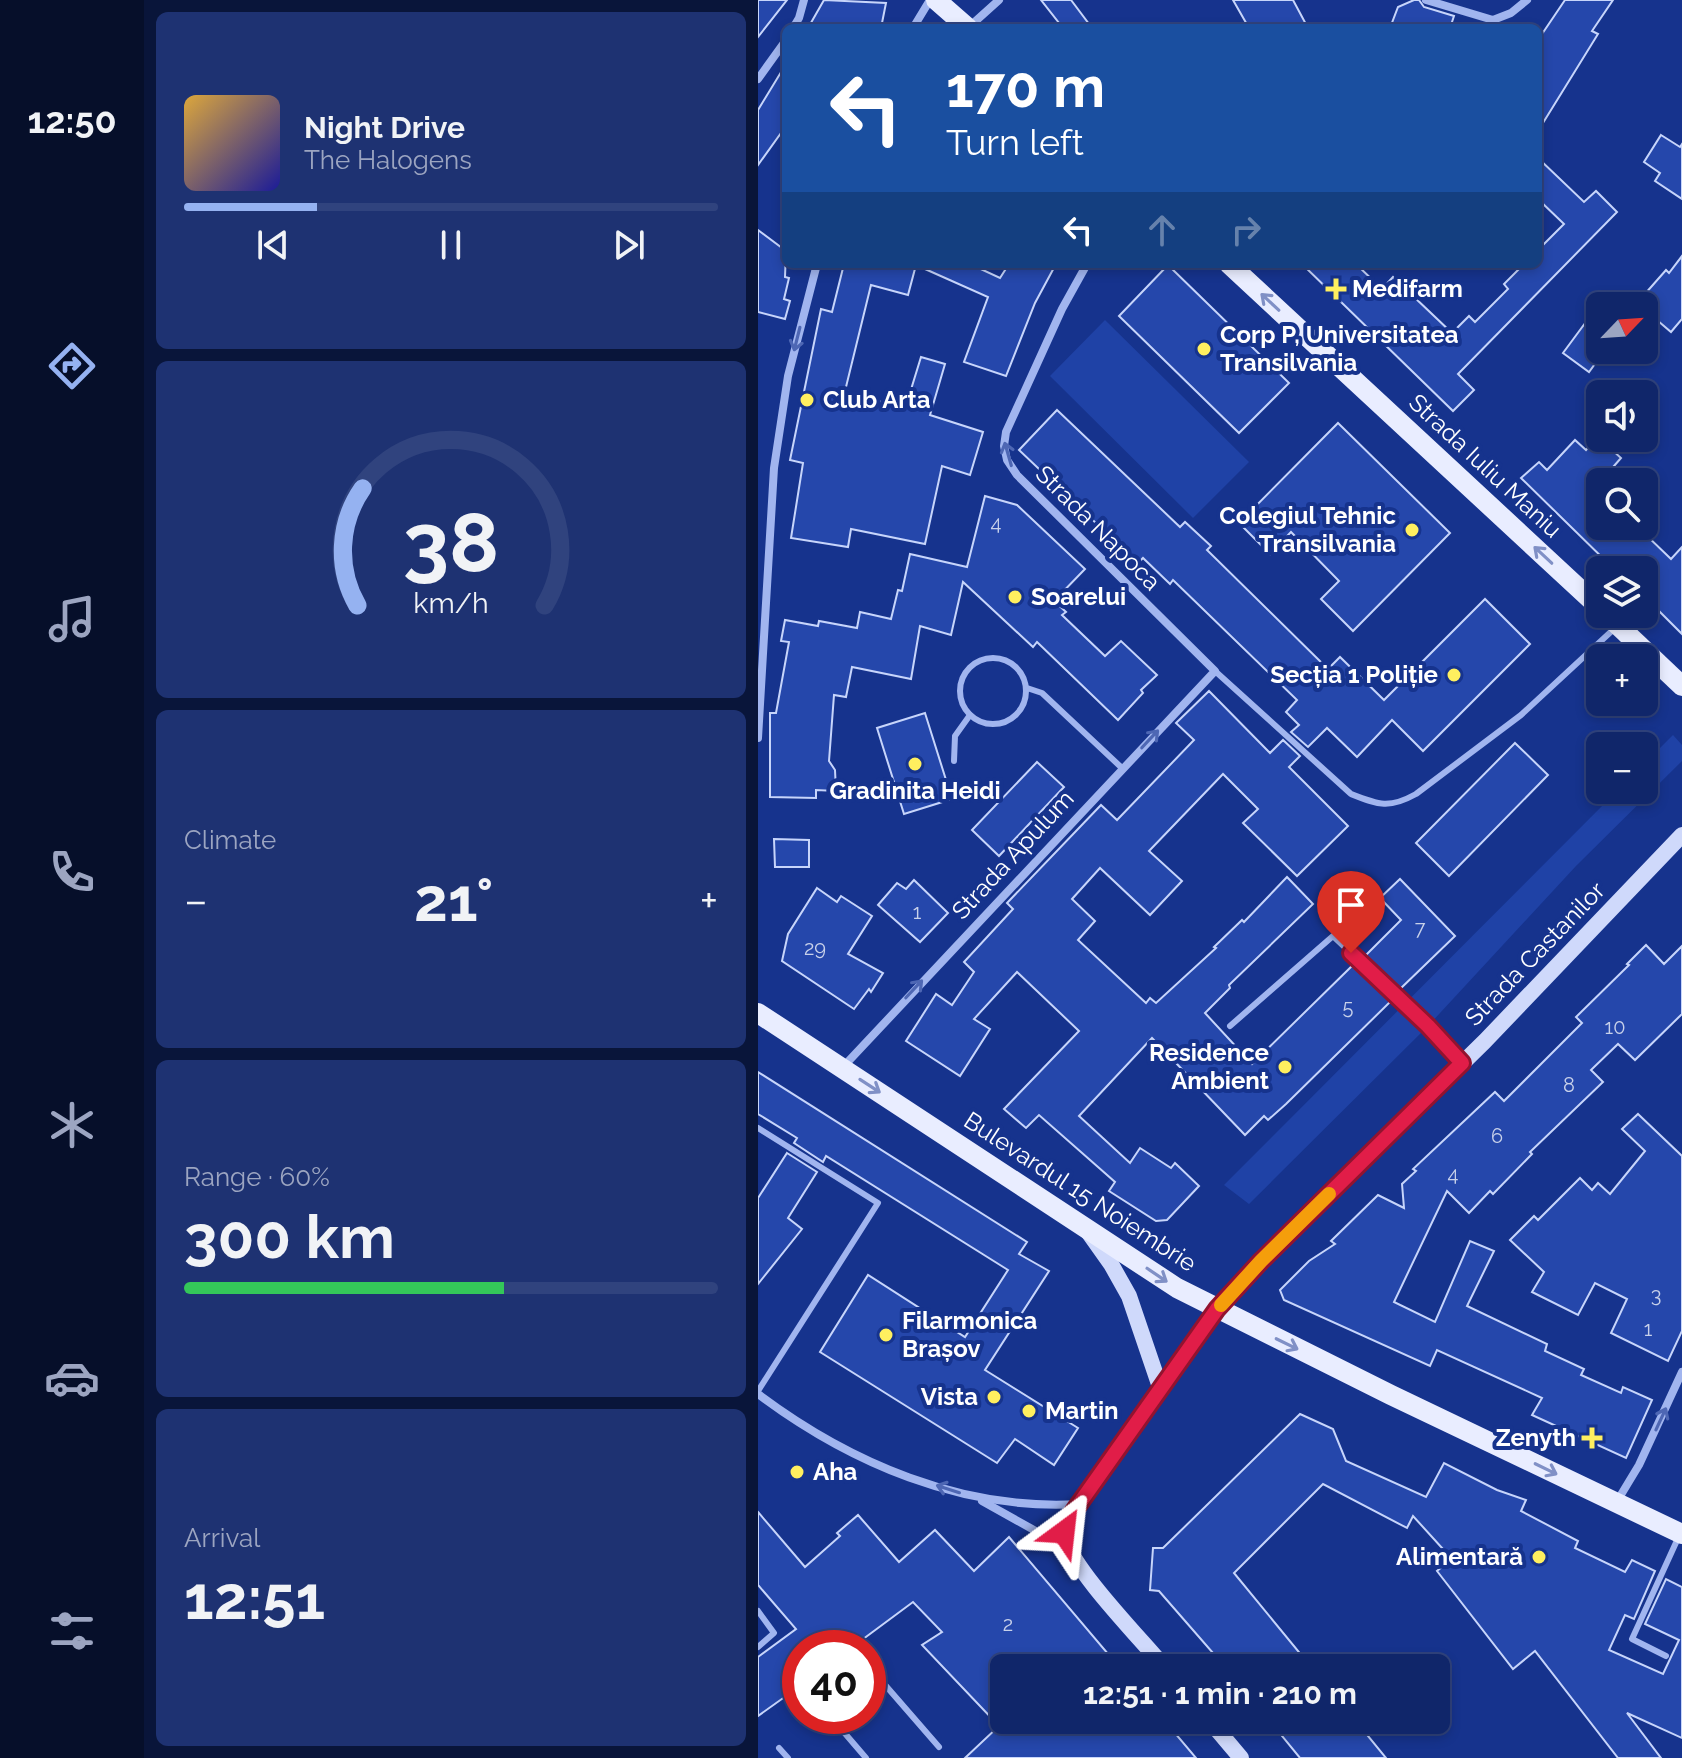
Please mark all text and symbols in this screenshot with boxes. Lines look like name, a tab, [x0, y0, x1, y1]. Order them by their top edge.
text: 170 m	[946, 54, 1105, 120]
icon: left	[814, 56, 918, 160]
text: 12:50	[27, 99, 117, 141]
text: Night Drive	[304, 110, 465, 145]
text: Turn left	[946, 121, 1084, 163]
text: The Halogens	[304, 145, 472, 175]
icon: left	[1056, 208, 1100, 252]
icon: ahead	[1140, 208, 1184, 252]
icon: right	[1224, 208, 1268, 252]
icon: previous	[251, 223, 295, 267]
icon: pause	[429, 223, 473, 267]
icon: next	[607, 223, 651, 267]
place label: Medifarm	[1352, 274, 1463, 303]
marker: Medifarm	[1327, 280, 1345, 298]
north arrow	[1586, 292, 1658, 364]
map controls	[1586, 292, 1658, 804]
one-way arrow	[1260, 293, 1280, 312]
place label: Corp P, Universitatea Transilvania	[1220, 320, 1459, 377]
one-way arrow	[789, 326, 804, 352]
icon: directions	[44, 338, 100, 394]
marker: Corp P, Universitatea Transilvania	[1195, 340, 1213, 358]
button: sound	[1586, 380, 1658, 452]
place label: Club Arta	[823, 385, 931, 414]
street label: Strada Iuliu Maniu	[1403, 388, 1568, 544]
marker: Club Arta	[798, 391, 816, 409]
one-way arrow	[1000, 442, 1014, 467]
street label: Strada Napoca	[1030, 459, 1167, 596]
button: search	[1586, 468, 1658, 540]
text: 38	[403, 493, 499, 590]
place label: Colegiul Tehnic Transilvania	[1219, 501, 1396, 558]
house number: 4	[991, 511, 1002, 535]
marker: Colegiul Tehnic Transilvania	[1403, 521, 1421, 539]
one-way arrow	[1533, 545, 1553, 564]
button: layers	[1586, 556, 1658, 628]
place label: Soarelui	[1031, 582, 1126, 611]
text: km/h	[413, 586, 489, 620]
marker: Soarelui	[1006, 588, 1024, 606]
icon: music	[44, 591, 100, 647]
button: +	[1586, 644, 1658, 716]
place label: Secția 1 Poliție	[1270, 660, 1438, 689]
marker: Secția 1 Poliție	[1445, 666, 1463, 684]
one-way arrow	[1141, 729, 1160, 749]
button: −	[1586, 732, 1658, 804]
marker: Gradinita Heidi	[906, 755, 924, 773]
place label: Gradinita Heidi	[829, 776, 1001, 805]
street label: Strada Apulum	[946, 784, 1080, 925]
text: Climate	[184, 825, 276, 855]
icon: phone	[44, 844, 100, 900]
text: 21°	[414, 865, 493, 935]
pin	[1317, 871, 1385, 953]
text: −	[184, 875, 208, 926]
text: +	[700, 875, 718, 926]
street label: Strada Castanilor	[1459, 875, 1611, 1032]
icon: arrive	[1329, 883, 1373, 927]
house number: 1	[913, 900, 922, 924]
house number: 7	[1415, 916, 1426, 940]
house number: 29	[804, 936, 826, 960]
one-way arrow	[904, 980, 923, 999]
house number: 5	[1343, 995, 1354, 1019]
house number: 10	[1605, 1015, 1625, 1039]
place label: Residence Ambient	[1149, 1038, 1269, 1095]
marker: Residence Ambient	[1276, 1058, 1294, 1076]
house number: 8	[1563, 1073, 1575, 1097]
one-way arrow	[859, 1077, 881, 1094]
icon: climate	[44, 1097, 100, 1153]
street label: Bulevardul 15 Noiembrie	[959, 1106, 1202, 1278]
house number: 6	[1491, 1124, 1503, 1148]
text: Range · 60%	[184, 1162, 330, 1192]
house number: 4	[1448, 1162, 1459, 1186]
text: 300 km	[184, 1202, 395, 1272]
one-way arrow	[1146, 1267, 1168, 1284]
house number: 3	[1651, 1283, 1661, 1307]
place label: Filarmonica Brașov	[902, 1306, 1038, 1363]
house number: 1	[1644, 1317, 1653, 1341]
marker: Filarmonica Brașov	[877, 1326, 895, 1344]
one-way arrow	[1274, 1337, 1298, 1352]
icon: car	[44, 1350, 100, 1406]
place label: Vista	[921, 1382, 978, 1411]
marker: Vista	[985, 1388, 1003, 1406]
place label: Martin	[1045, 1396, 1119, 1425]
marker: Martin	[1020, 1402, 1038, 1420]
one-way arrow	[1654, 1407, 1669, 1431]
place label: Zenyth	[1496, 1423, 1576, 1452]
marker: Zenyth	[1583, 1429, 1601, 1447]
place label: Aha	[813, 1457, 858, 1486]
one-way arrow	[1534, 1462, 1558, 1478]
marker: Aha	[788, 1463, 806, 1481]
one-way arrow	[935, 1480, 960, 1495]
position arrow	[1022, 1490, 1106, 1574]
text: Arrival	[184, 1523, 260, 1553]
place label: Alimentară	[1396, 1542, 1523, 1571]
marker: Alimentară	[1530, 1548, 1548, 1566]
text: 12:51	[184, 1563, 325, 1633]
icon: filters	[44, 1603, 100, 1659]
house number: 2	[1003, 1612, 1013, 1636]
speed limit sign: 40	[782, 1630, 886, 1734]
text: 12:51 · 1 min · 210 m	[1083, 1676, 1357, 1711]

